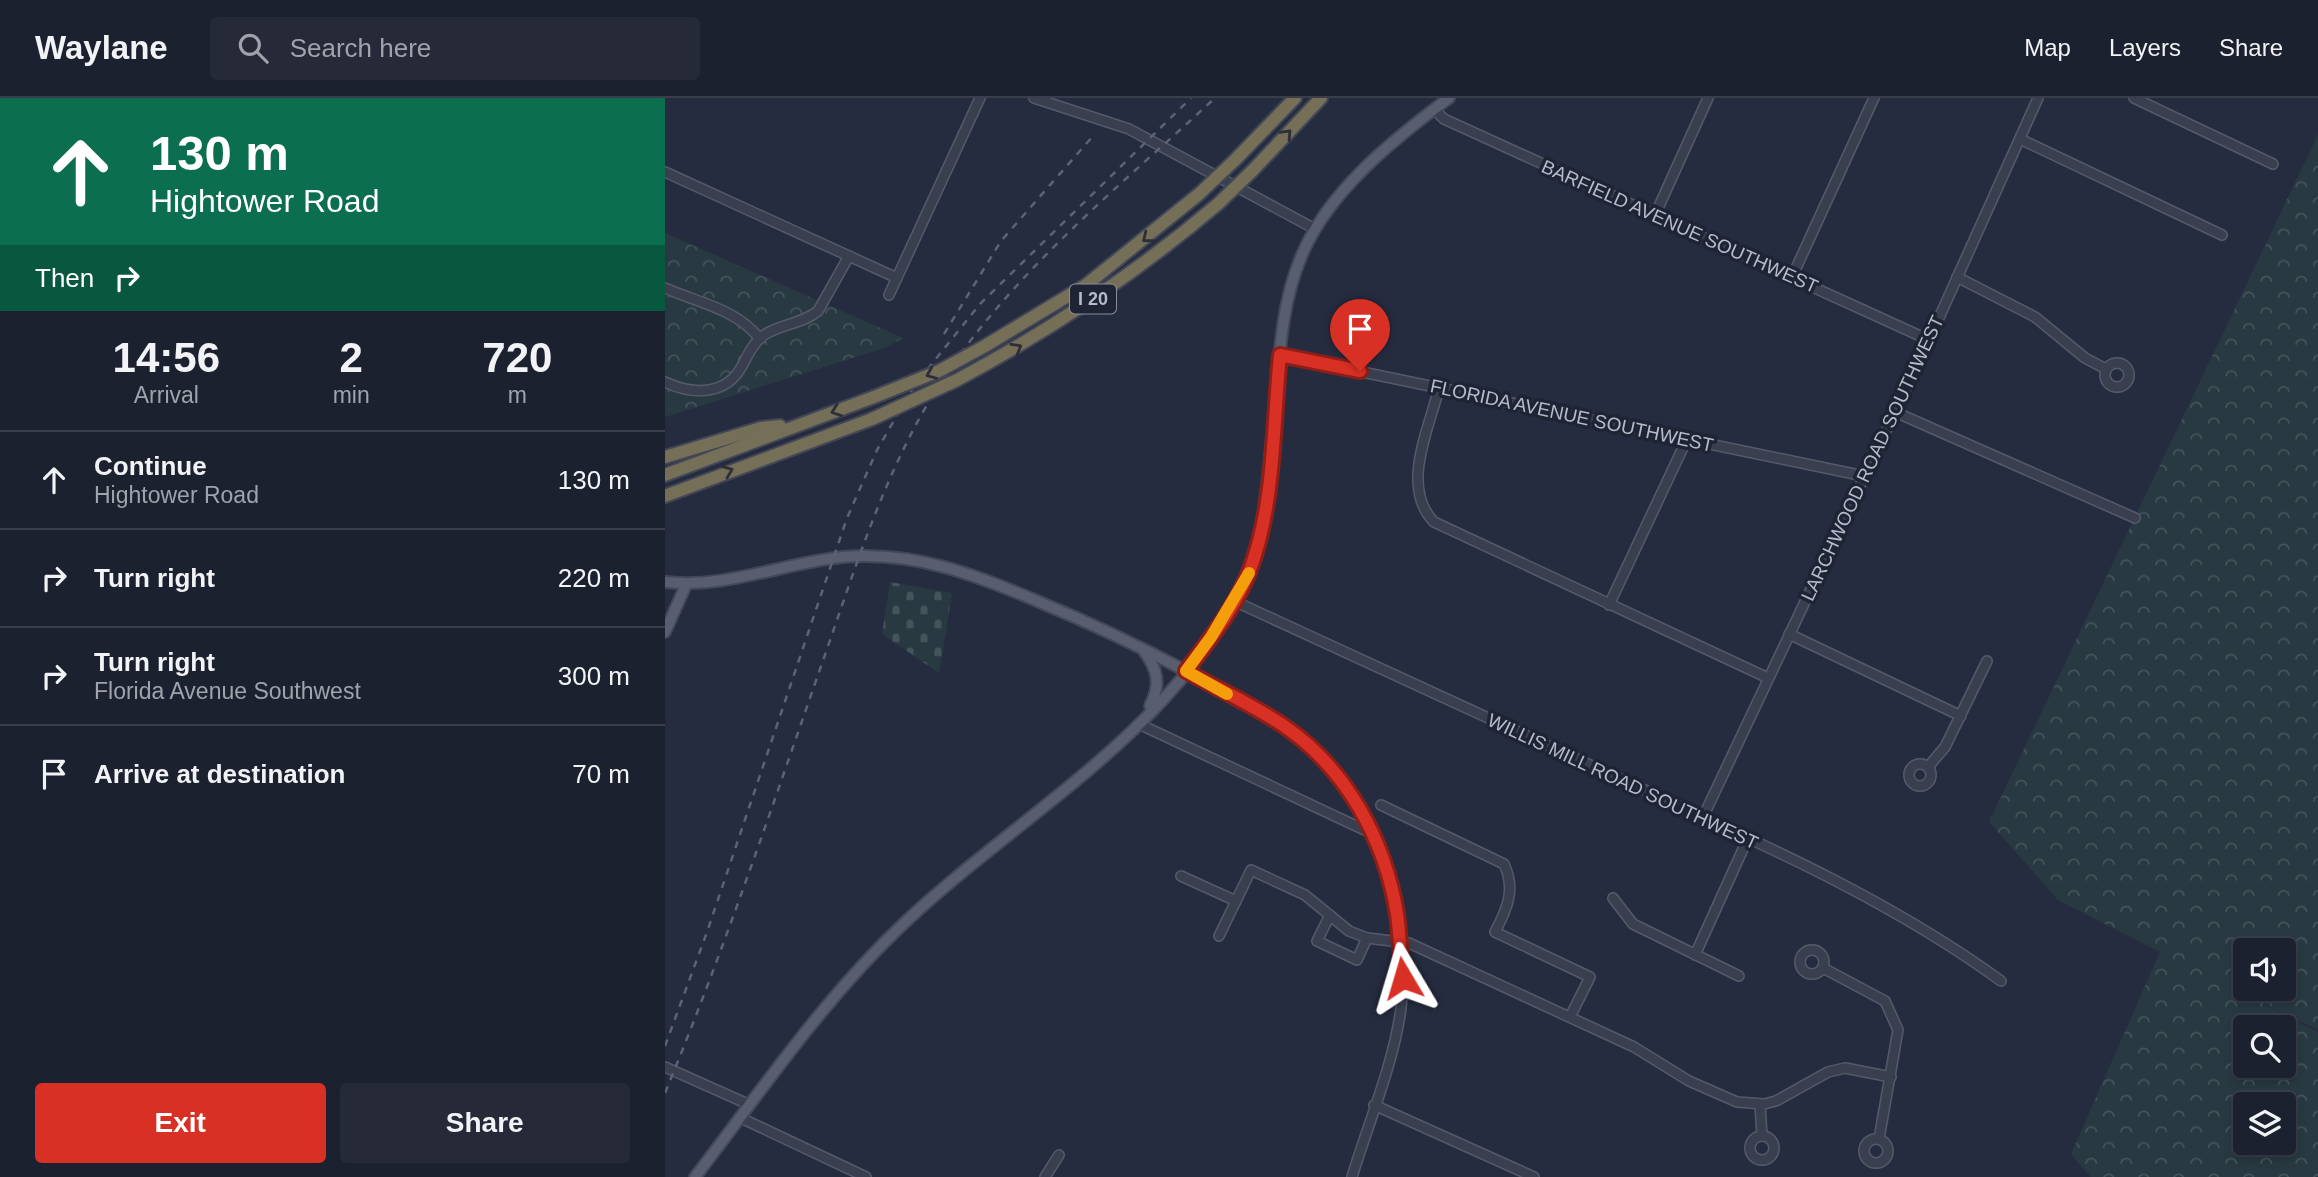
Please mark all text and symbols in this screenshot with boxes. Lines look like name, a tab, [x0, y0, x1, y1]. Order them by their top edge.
search box	[210, 17, 700, 80]
text: Waylane	[35, 29, 168, 66]
icon: search	[234, 29, 272, 67]
text: Search here	[290, 33, 431, 63]
text: Map	[2024, 34, 2071, 61]
text: Layers	[2109, 34, 2181, 61]
text: Share	[2219, 34, 2283, 61]
icon: ahead	[35, 126, 126, 217]
text: 130 m	[150, 126, 289, 180]
one-way arrow	[1279, 129, 1291, 142]
street label: BARFIELD AVENUE SOUTHWEST	[1538, 156, 1822, 297]
text: Hightower Road	[150, 183, 379, 219]
one-way arrow	[1143, 230, 1156, 242]
icon: right	[108, 259, 146, 297]
text: Then	[35, 263, 94, 293]
road number: I 20	[1070, 284, 1116, 314]
pin	[1330, 299, 1390, 371]
icon: arrive	[1341, 310, 1379, 348]
street label: LARCHWOOD ROAD SOUTHWEST	[1797, 312, 1948, 604]
text: 14:56	[113, 334, 220, 381]
text: 2	[339, 334, 363, 381]
text: 720	[482, 334, 552, 381]
one-way arrow	[1010, 343, 1023, 356]
one-way arrow	[926, 365, 938, 379]
street label: FLORIDA AVENUE SOUTHWEST	[1428, 375, 1716, 456]
text: Arrival	[134, 382, 199, 408]
text: min	[333, 382, 370, 408]
text: m	[508, 382, 527, 408]
one-way arrow	[831, 402, 843, 416]
text: Continue	[94, 451, 207, 481]
icon: ahead	[35, 461, 73, 499]
text: 130 m	[558, 465, 630, 495]
one-way arrow	[722, 465, 734, 479]
text: Hightower Road	[94, 482, 259, 508]
icon: right	[35, 559, 73, 597]
text: Turn right	[94, 563, 215, 593]
text: 220 m	[558, 563, 630, 593]
text: Turn right	[94, 647, 215, 677]
icon: right	[35, 657, 73, 695]
text: 300 m	[558, 661, 630, 691]
text: Florida Avenue Southwest	[94, 678, 361, 704]
street label: WILLIS MILL ROAD SOUTHWEST	[1484, 709, 1762, 854]
icon: arrive	[35, 755, 73, 793]
text: Arrive at destination	[94, 759, 345, 789]
text: 70 m	[572, 759, 630, 789]
map controls	[2233, 938, 2296, 1155]
button: sound	[2233, 938, 2296, 1001]
position arrow	[1366, 941, 1440, 1015]
button: search	[2233, 1015, 2296, 1078]
button: Exit	[35, 1083, 326, 1163]
button: Share	[340, 1083, 630, 1163]
button: layers	[2233, 1092, 2296, 1155]

